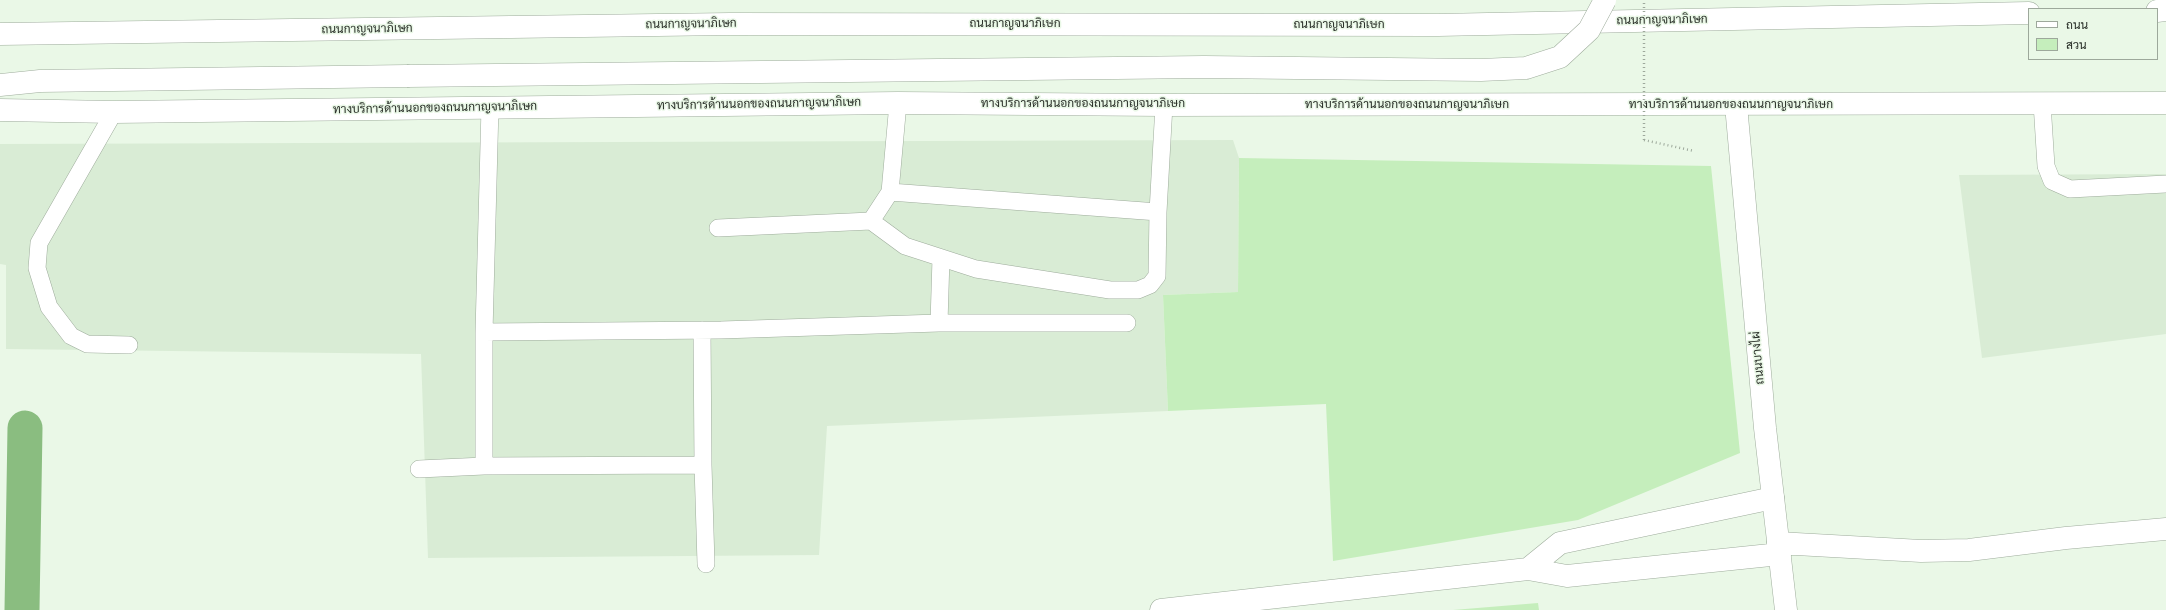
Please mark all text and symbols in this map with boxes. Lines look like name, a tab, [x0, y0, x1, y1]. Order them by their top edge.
legend	[2028, 8, 2158, 60]
street label: ถนนกาญจนาภิเษก	[1616, 12, 1708, 28]
street label: ถนนกาญจนาภิเษก	[645, 16, 737, 32]
text: ถนน	[2066, 16, 2088, 33]
street label: ถนนกาญจนาภิเษก	[969, 17, 1061, 31]
street label: ถนนกาญจนาภิเษก	[1293, 18, 1385, 32]
street label: ถนนกาญจนาภิเษก	[321, 21, 413, 37]
text: สวน	[2066, 36, 2087, 53]
street label: ทางบริการด้านนอกของถนนกาญจนาภิเษก	[657, 95, 861, 113]
street label: ทางบริการด้านนอกของถนนกาญจนาภิเษก	[981, 97, 1185, 111]
street label: ทางบริการด้านนอกของถนนกาญจนาภิเษก	[1305, 98, 1509, 112]
street label: ทางบริการด้านนอกของถนนกาญจนาภิเษก	[1629, 98, 1833, 112]
street label: ทางบริการด้านนอกของถนนกาญจนาภิเษก	[333, 99, 537, 117]
street label: ถนนบางไผ่	[1748, 331, 1768, 385]

